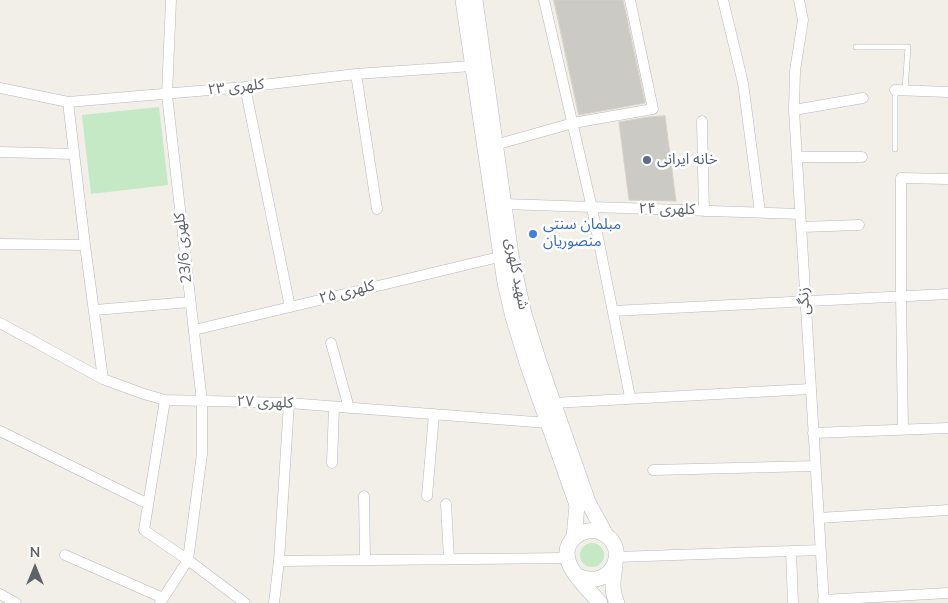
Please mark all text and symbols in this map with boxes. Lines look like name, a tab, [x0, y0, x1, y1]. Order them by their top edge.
street label: کلهری ۲۳	[207, 76, 265, 100]
place label: خانه ایرانی	[657, 151, 718, 169]
marker: خانه ایرانی	[641, 154, 653, 166]
street label: کلهری ۲۴	[639, 201, 695, 219]
street label: کلهری 23/6	[171, 212, 197, 284]
place label: مبلمان سنتی منصوریان	[543, 216, 621, 251]
marker: مبلمان سنتی منصوریان	[527, 228, 539, 240]
street label: شهید کلهری	[500, 237, 532, 311]
street label: کلهری ۲۵	[317, 277, 377, 309]
street label: زنگی	[795, 287, 815, 315]
street label: کلهری ۲۷	[236, 393, 294, 413]
north arrow	[10, 543, 60, 593]
text: N	[30, 543, 40, 562]

